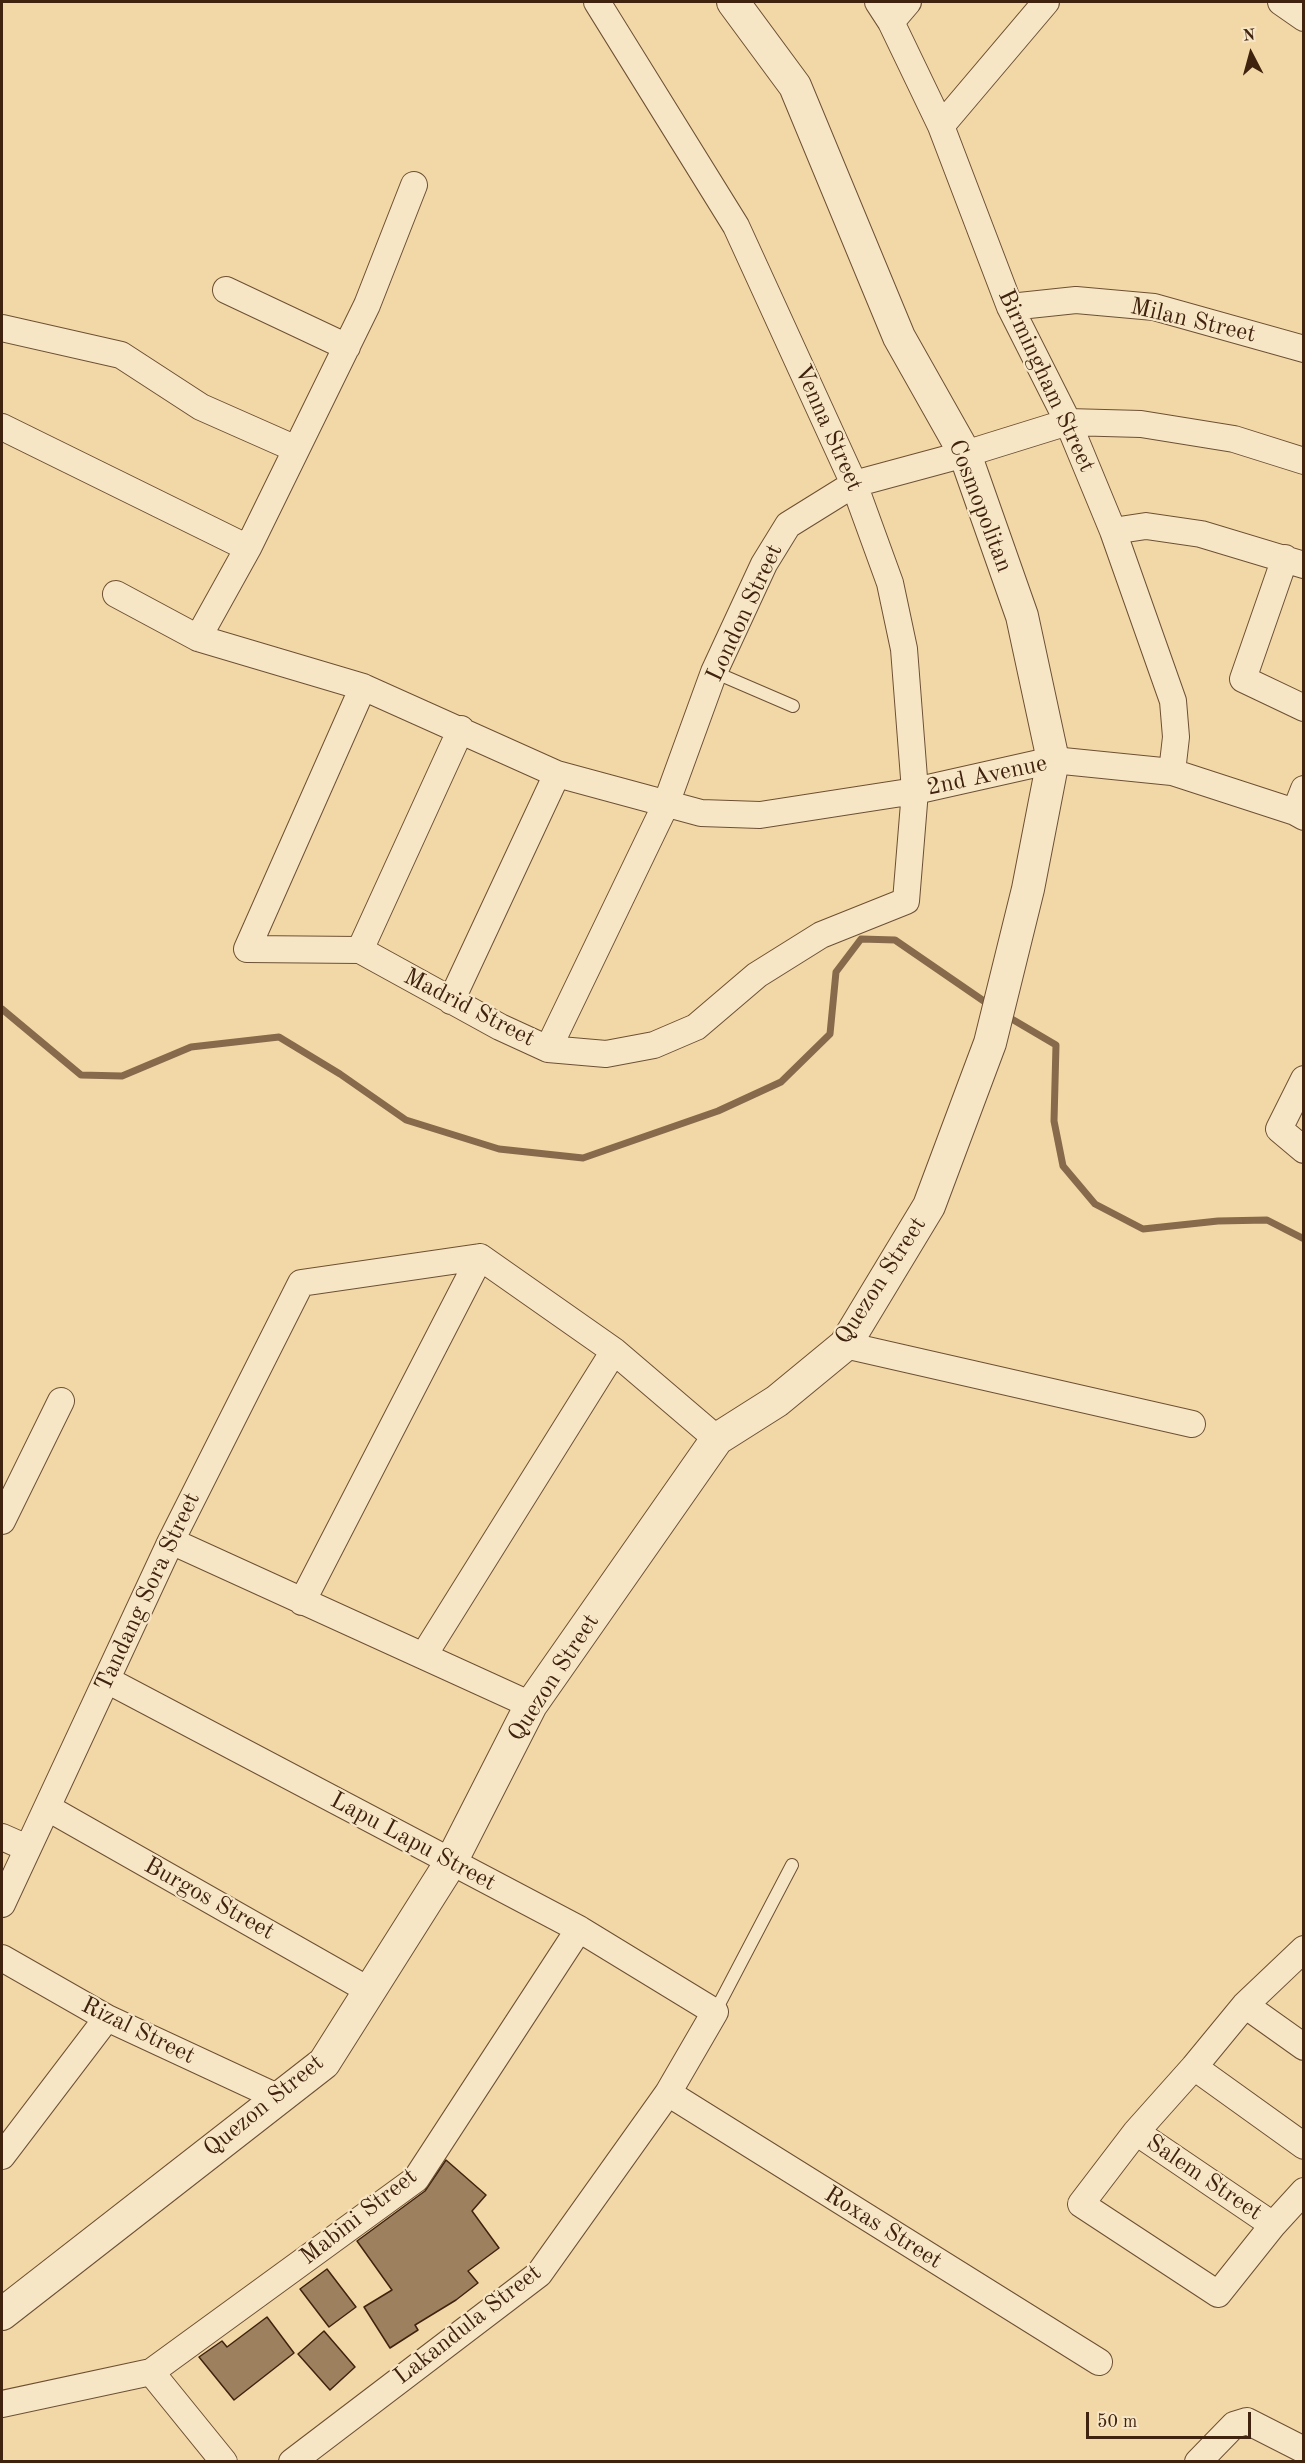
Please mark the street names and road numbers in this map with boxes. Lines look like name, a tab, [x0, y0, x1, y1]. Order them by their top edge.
street label: Birmingham Street	[991, 285, 1101, 477]
street label: Milan Street	[1127, 293, 1259, 349]
street label: Venna Street	[787, 360, 869, 496]
street label: Cosmopolitan	[941, 436, 1019, 576]
street label: London Street	[701, 540, 789, 686]
street label: 2nd Avenue	[924, 749, 1050, 803]
street label: Madrid Street	[398, 963, 540, 1053]
street label: Quezon Street	[829, 1212, 933, 1350]
street label: Tandang Sora Street	[89, 1488, 207, 1696]
street label: Quezon Street	[502, 1609, 606, 1747]
street label: Lapu Lapu Street	[325, 1786, 501, 1898]
street label: Burgos Street	[139, 1851, 279, 1947]
street label: Rizal Street	[76, 1991, 200, 2071]
street label: Quezon Street	[198, 2049, 330, 2163]
street label: Salem Street	[1141, 2129, 1267, 2227]
street label: Mabini Street	[295, 2162, 423, 2272]
street label: Roxas Street	[819, 2180, 947, 2276]
street label: Lakandula Street	[389, 2258, 547, 2392]

